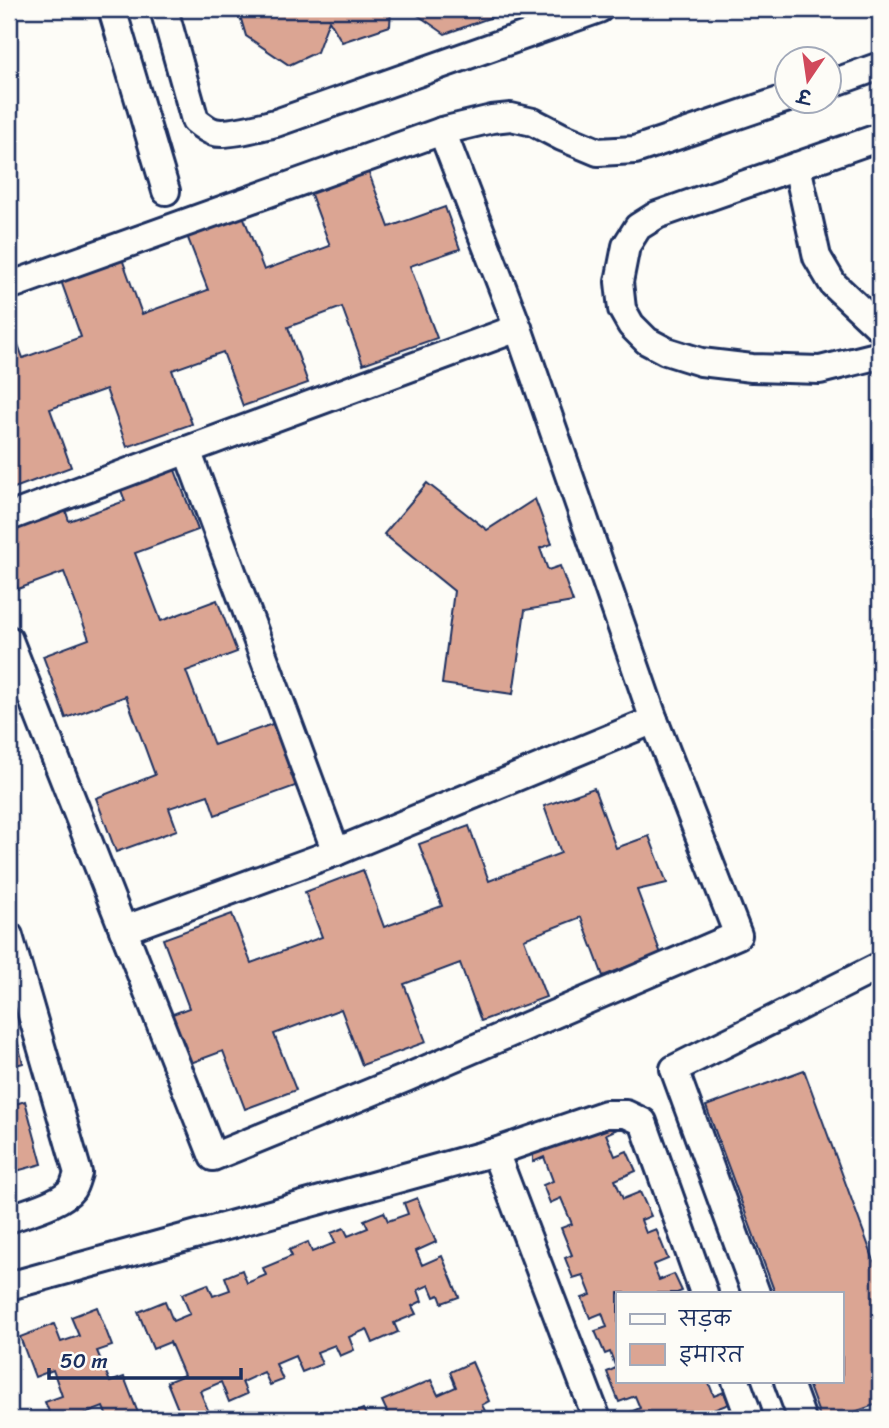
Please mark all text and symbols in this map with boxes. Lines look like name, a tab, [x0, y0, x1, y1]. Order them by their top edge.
north arrow	[774, 46, 844, 116]
text: उ	[792, 78, 816, 114]
legend	[616, 1292, 844, 1382]
text: सड़क	[678, 1300, 732, 1338]
text: इमारत	[679, 1336, 745, 1374]
scale bar	[49, 1337, 242, 1381]
text: 50 m	[60, 1342, 108, 1380]

